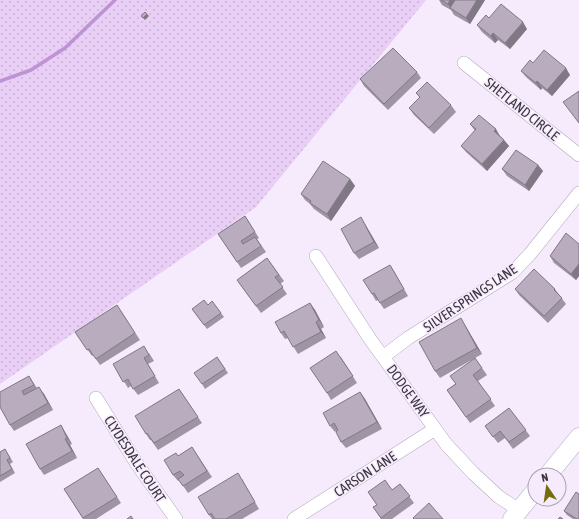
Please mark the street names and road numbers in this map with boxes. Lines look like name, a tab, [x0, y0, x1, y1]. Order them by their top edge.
street label: SHETLAND CIRCLE	[482, 74, 562, 144]
street label: SILVER SPRINGS LANE	[420, 261, 520, 335]
street label: DODGE WAY	[383, 361, 433, 421]
street label: CLYDESDALE COURT	[101, 413, 169, 505]
street label: CARSON LANE	[331, 448, 399, 500]

